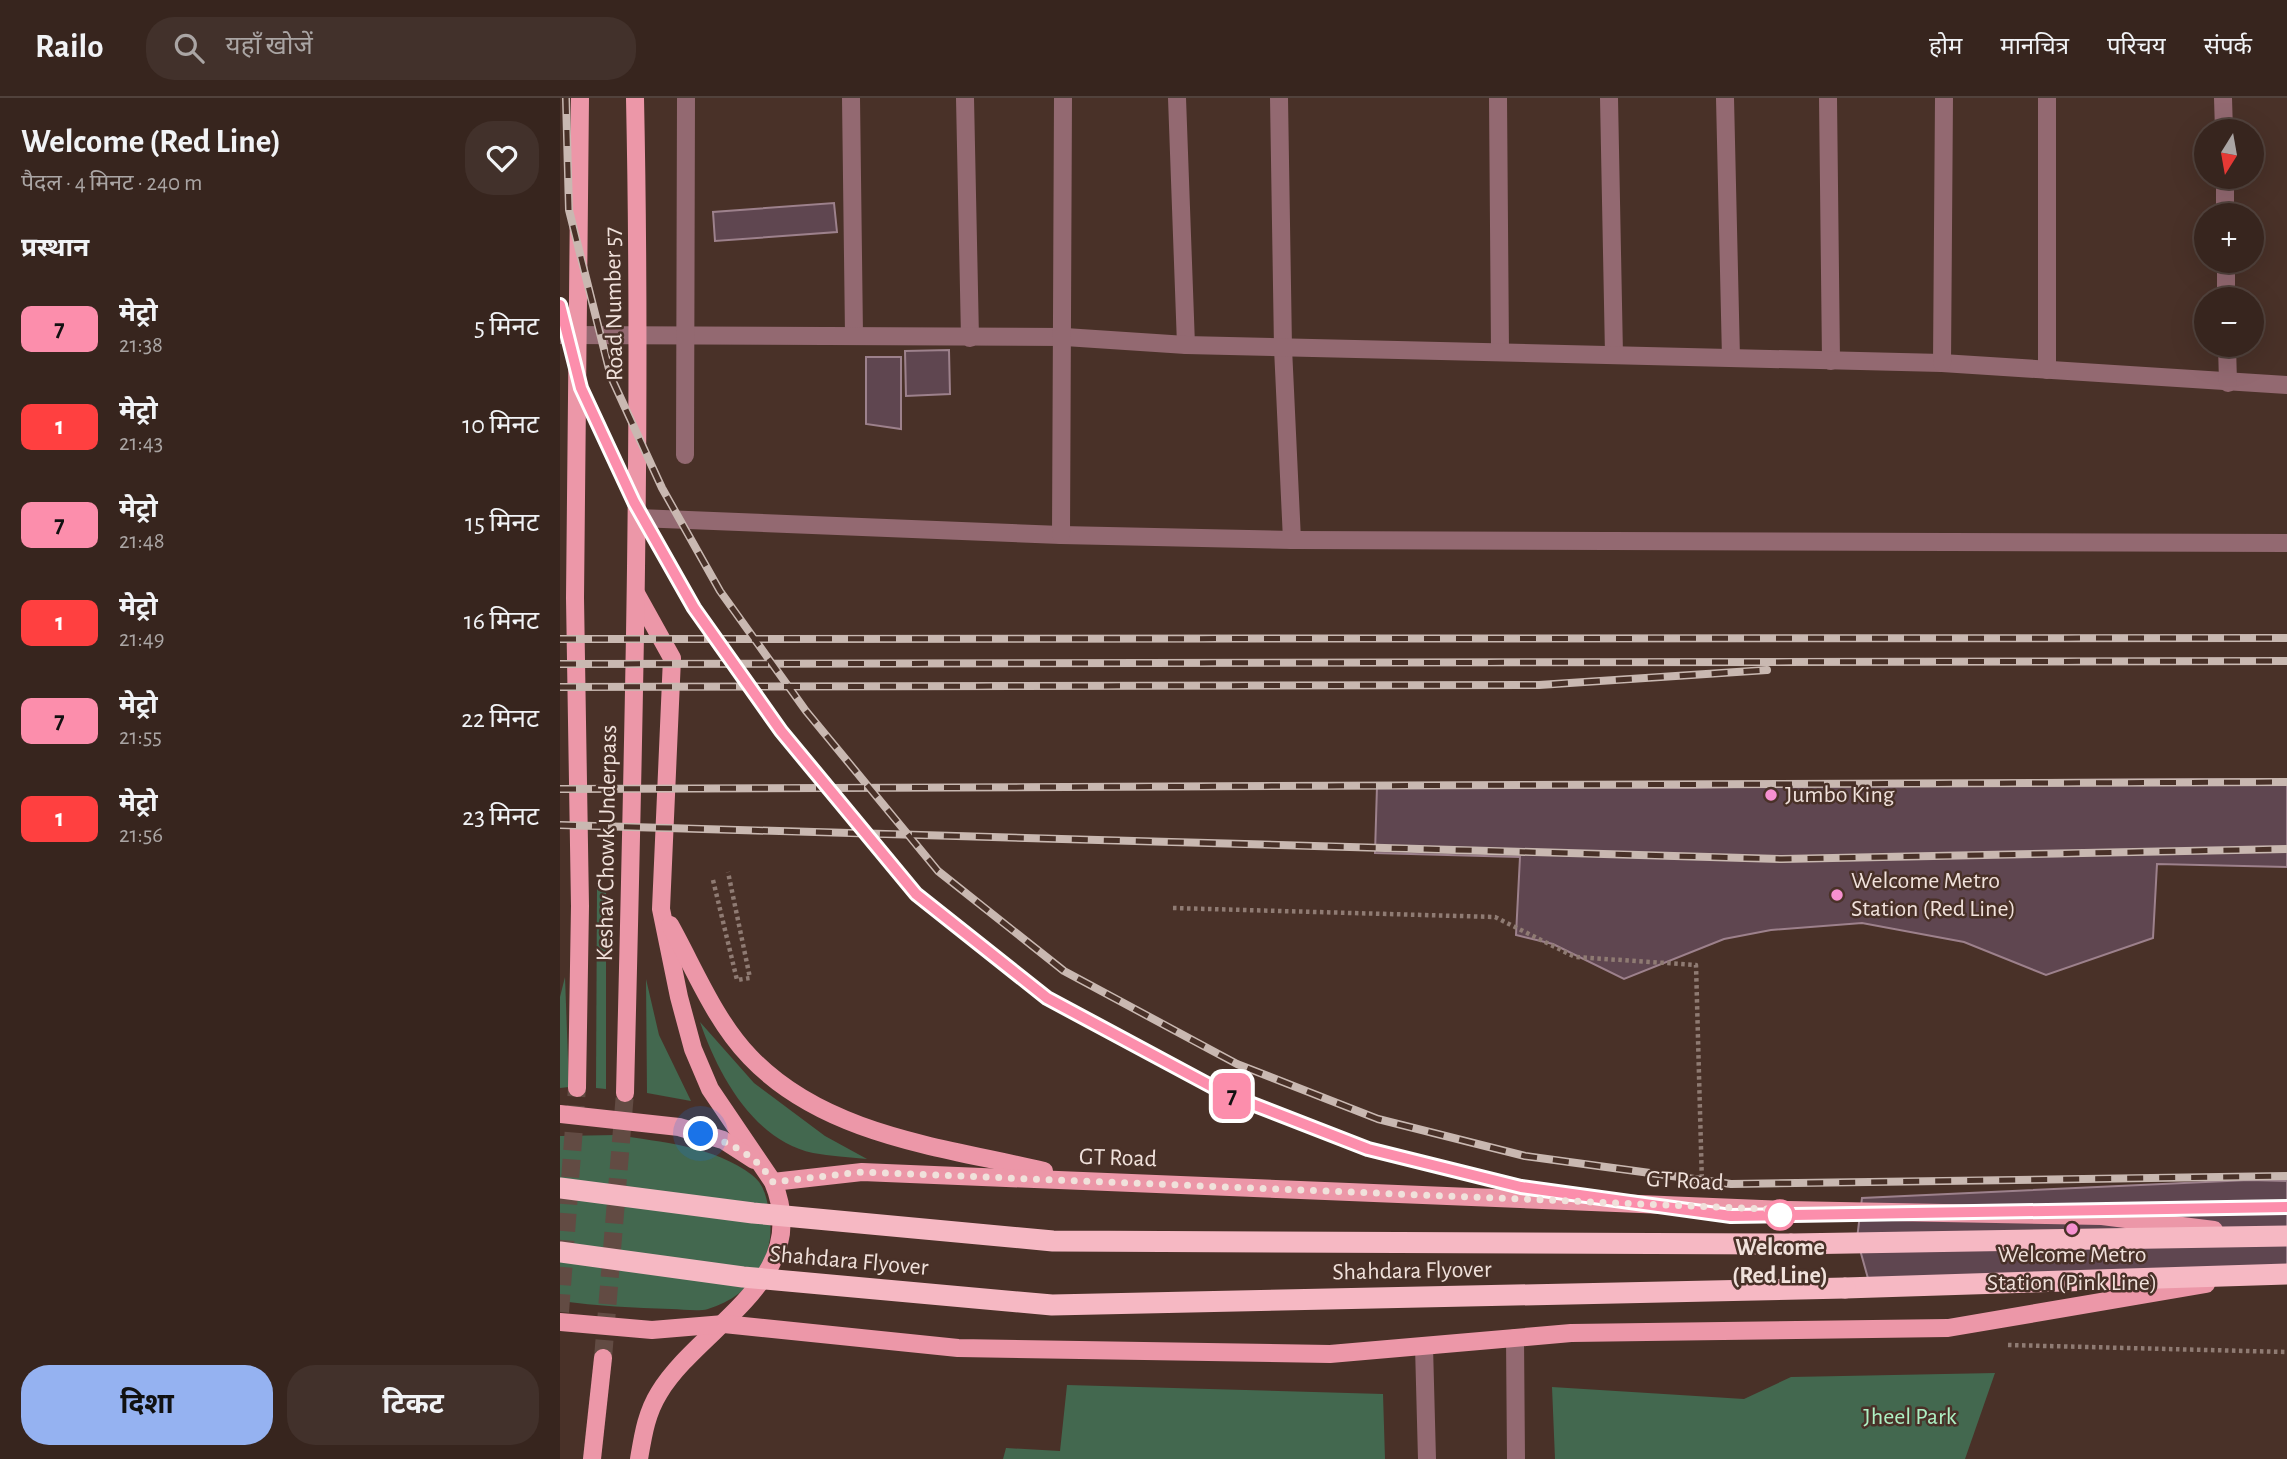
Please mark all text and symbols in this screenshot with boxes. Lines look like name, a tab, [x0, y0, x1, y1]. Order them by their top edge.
search box	[146, 17, 636, 80]
icon: search	[170, 29, 208, 67]
text: Railo	[35, 31, 104, 64]
text: यहाँ खोजें	[226, 33, 313, 59]
text: होम	[1929, 35, 1962, 59]
text: मानचित्र	[2000, 35, 2069, 59]
text: परिचय	[2107, 35, 2166, 59]
text: संपर्क	[2204, 35, 2252, 59]
north arrow	[2194, 119, 2264, 189]
map controls	[2194, 119, 2264, 357]
button: heart	[465, 121, 539, 195]
text: Welcome (Red Line)	[21, 126, 281, 159]
text: पैदल · 4 मिनट · 240 m	[21, 172, 202, 195]
button: +	[2194, 203, 2264, 273]
street label: Road Number 57	[601, 227, 627, 381]
text: प्रस्थान	[21, 235, 89, 261]
button: −	[2194, 287, 2264, 357]
text: मेट्रो	[119, 300, 158, 326]
text: 5 मिनट	[474, 314, 539, 340]
text: 7	[54, 317, 65, 341]
text: 21:38	[119, 334, 163, 357]
text: मेट्रो	[119, 398, 158, 424]
text: 10 मिनट	[462, 412, 539, 438]
text: 1	[55, 415, 64, 439]
text: 21:43	[119, 432, 163, 455]
text: मेट्रो	[119, 496, 158, 522]
text: 15 मिनट	[465, 510, 539, 536]
text: 7	[54, 513, 65, 537]
text: 21:48	[119, 530, 165, 553]
text: मेट्रो	[119, 594, 158, 620]
text: 16 मिनट	[464, 608, 539, 634]
text: 1	[55, 611, 64, 635]
text: 21:49	[119, 628, 165, 651]
text: मेट्रो	[119, 692, 158, 718]
text: 22 मिनट	[461, 706, 539, 732]
text: 7	[54, 709, 65, 733]
street label: Keshav Chowk Underpass	[593, 724, 621, 962]
text: 21:55	[119, 726, 162, 749]
place label: Jumbo King	[1785, 783, 1895, 807]
marker: Jumbo King	[1763, 787, 1779, 803]
text: मेट्रो	[119, 790, 158, 816]
text: 23 मिनट	[462, 804, 539, 830]
text: 1	[55, 807, 64, 831]
text: 21:56	[119, 824, 163, 847]
place label: Welcome Metro Station (Red Line)	[1851, 869, 2016, 921]
marker: Welcome Metro Station (Red Line)	[1829, 887, 1845, 903]
line badge: 7	[1209, 1073, 1255, 1119]
text: 7	[1227, 1084, 1237, 1108]
your location	[683, 1116, 718, 1151]
street label: GT Road	[1079, 1145, 1157, 1171]
street label: GT Road	[1645, 1167, 1725, 1195]
marker: Welcome (Red Line)	[1765, 1200, 1795, 1230]
marker: Welcome Metro Station (Pink Line)	[2064, 1221, 2080, 1237]
place label: Welcome (Red Line)	[1732, 1236, 1828, 1288]
street label: Shahdara Flyover	[769, 1242, 930, 1280]
place label: Welcome Metro Station (Pink Line)	[1987, 1243, 2157, 1295]
street label: Shahdara Flyover	[1332, 1258, 1492, 1284]
button: दिशा	[21, 1365, 273, 1445]
button: टिकट	[287, 1365, 539, 1445]
park label: Jheel Park	[1863, 1405, 1957, 1429]

